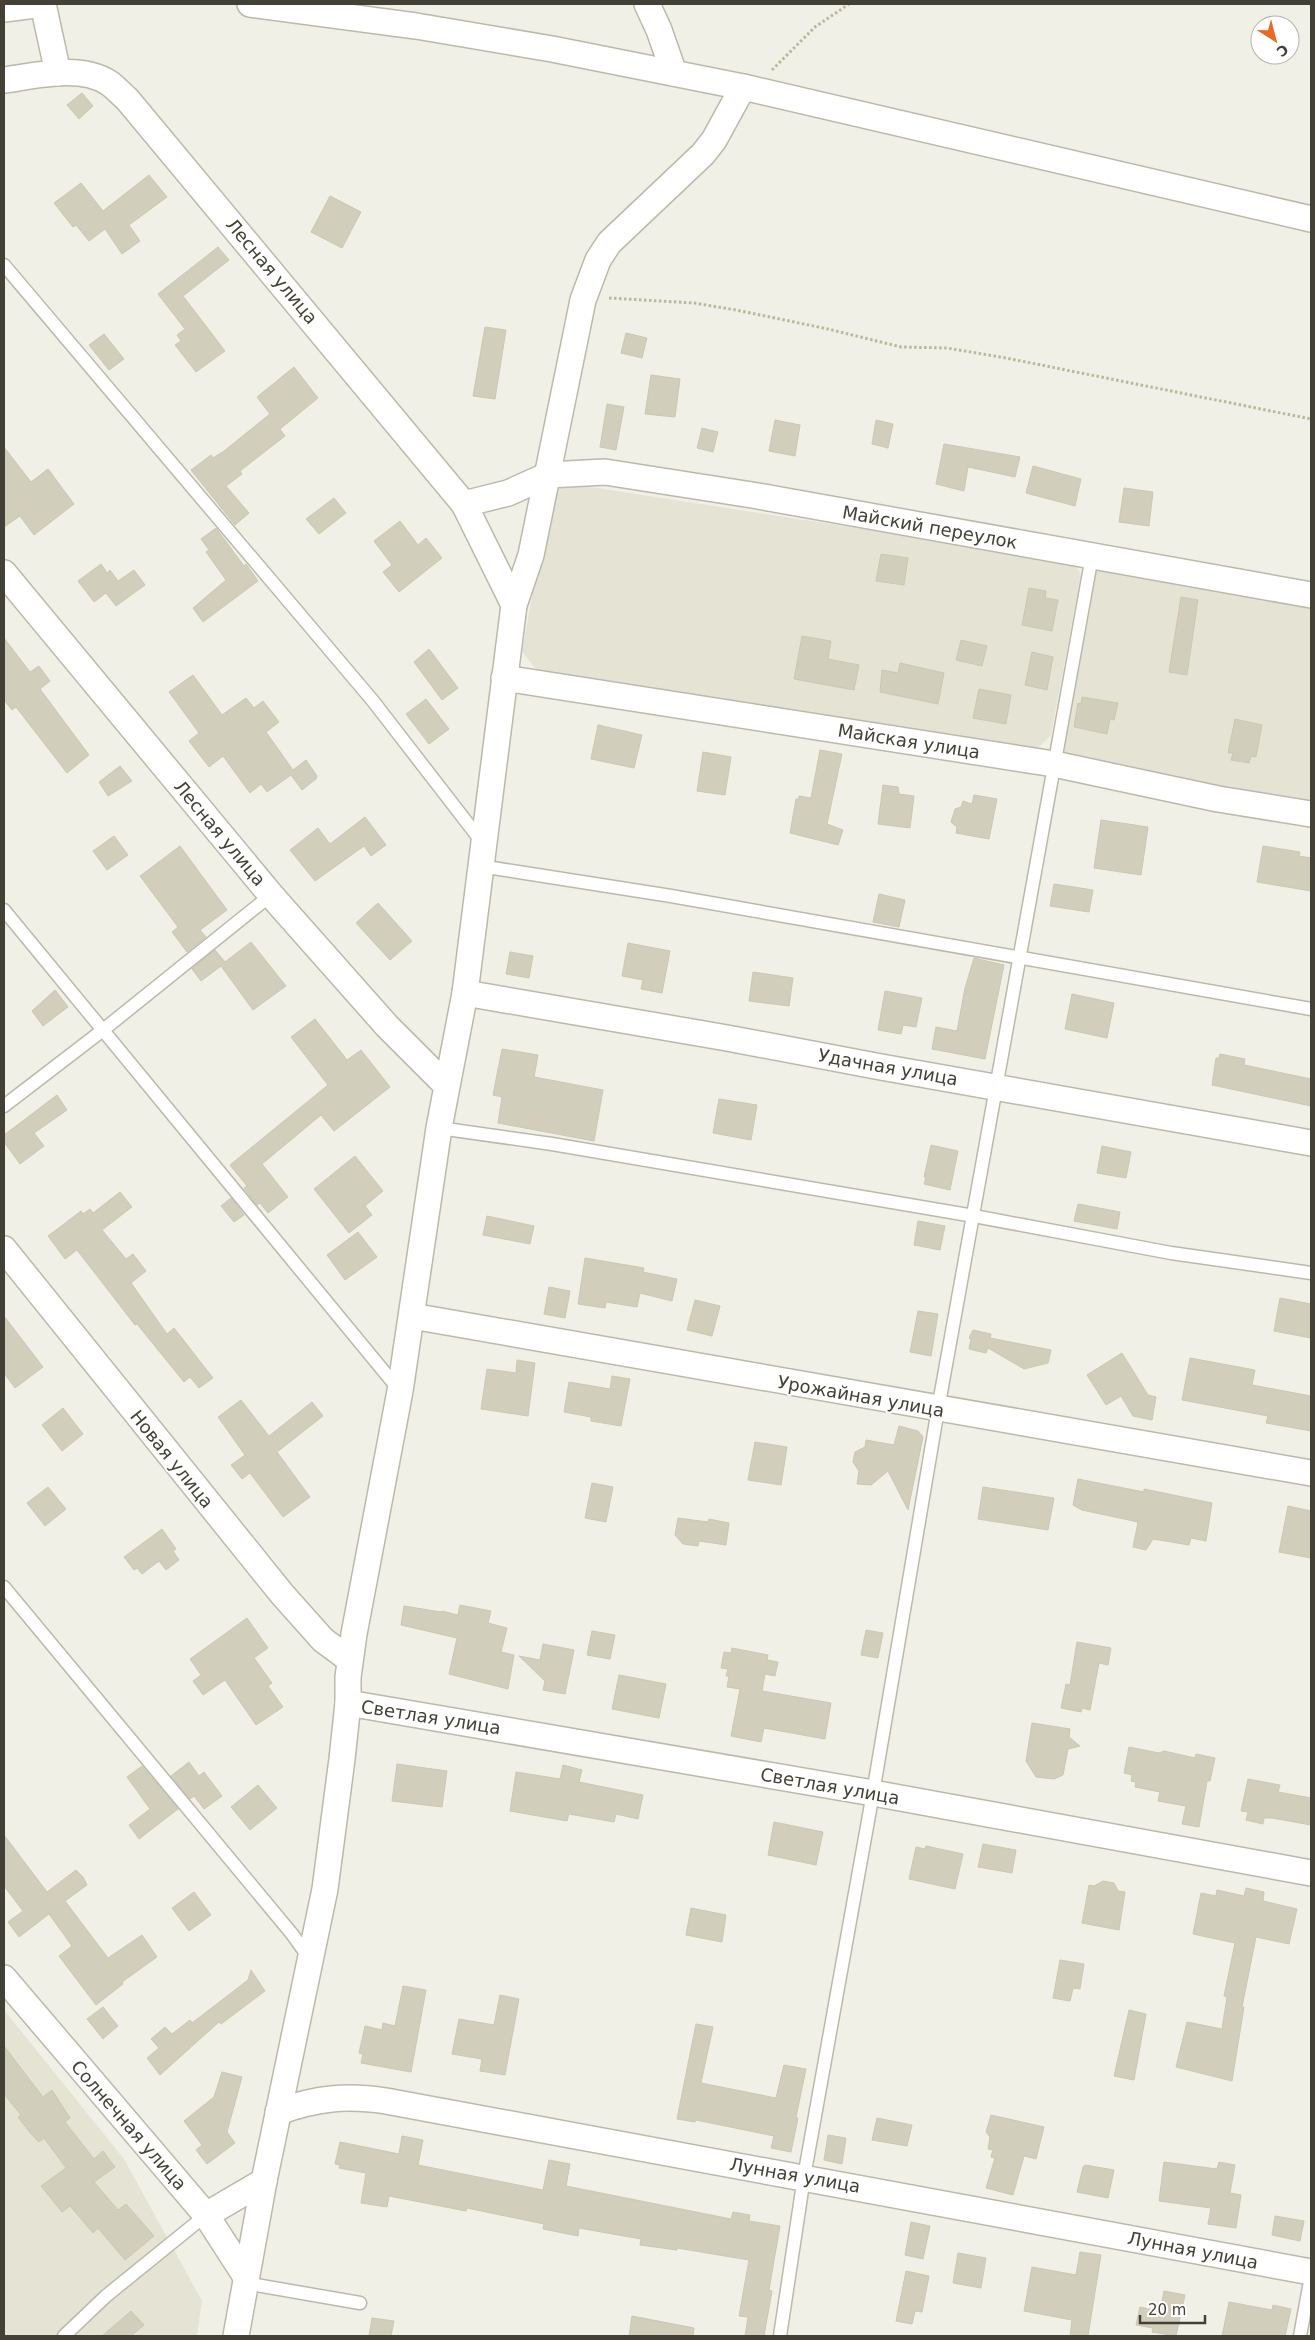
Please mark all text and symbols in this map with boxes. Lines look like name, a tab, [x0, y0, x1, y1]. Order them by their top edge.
north arrow	[1250, 15, 1300, 65]
text: С	[1274, 41, 1292, 60]
street label: Лесная улица	[222, 214, 322, 328]
street label: Майский переулок	[841, 501, 1019, 553]
street label: Майская улица	[836, 719, 982, 763]
street label: Лесная улица	[170, 776, 270, 890]
street label: Удачная улица	[816, 1044, 960, 1090]
street label: Урожайная улица	[776, 1371, 946, 1421]
street label: Новая улица	[126, 1406, 218, 1512]
street label: Светлая улица	[360, 1696, 502, 1738]
street label: Светлая улица	[759, 1763, 901, 1809]
street label: Солнечная улица	[67, 2056, 191, 2194]
street label: Лунная улица	[728, 2153, 862, 2197]
street label: Лунная улица	[1126, 2227, 1260, 2273]
scale bar	[1140, 2292, 1205, 2324]
text: 20 m	[1148, 2301, 1186, 2319]

